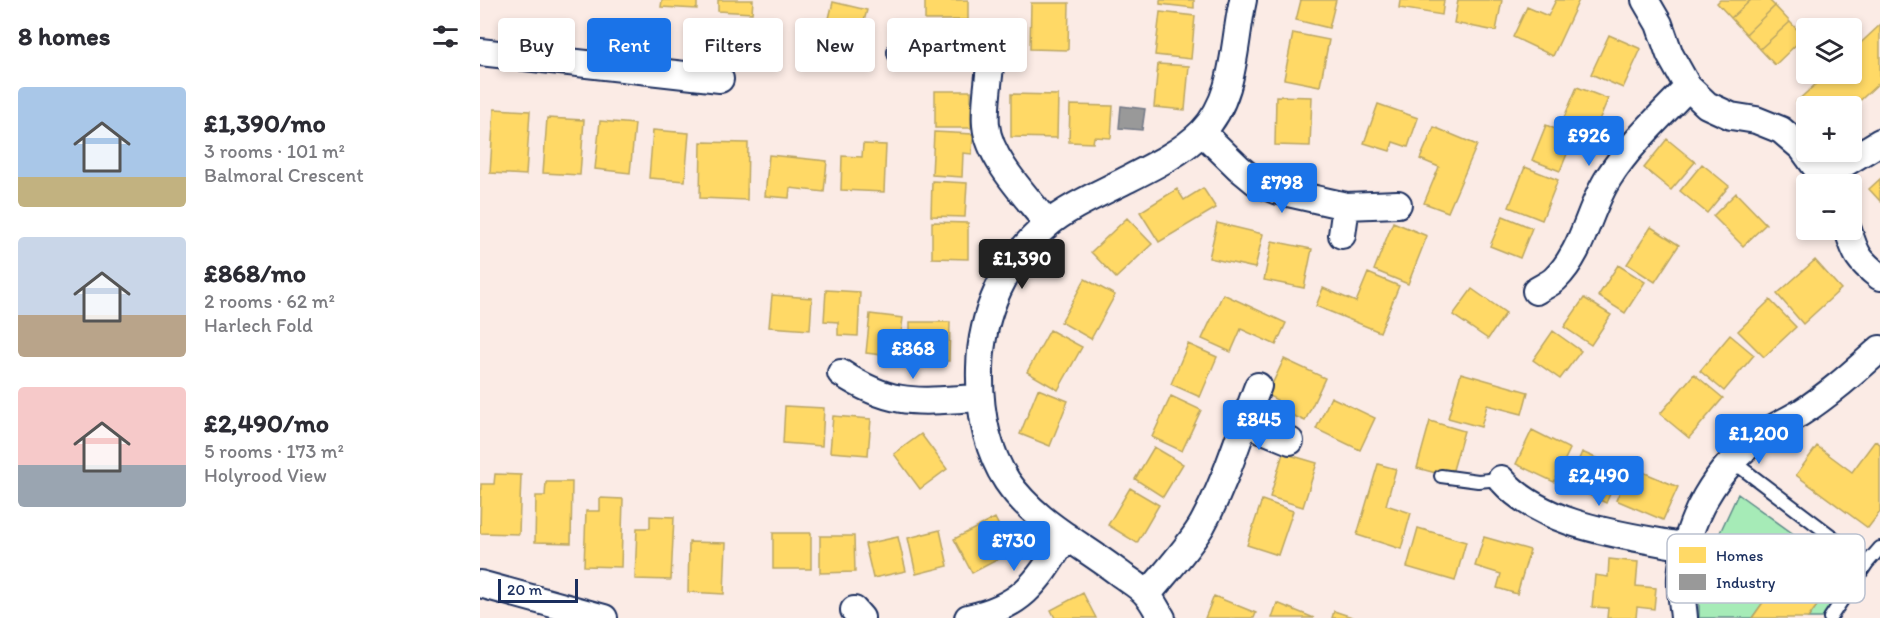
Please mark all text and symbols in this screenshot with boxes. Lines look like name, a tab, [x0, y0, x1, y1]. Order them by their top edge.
chip: Buy	[498, 18, 575, 72]
chip: Rent	[587, 18, 671, 72]
chip: Filters	[683, 18, 783, 72]
chip: New	[795, 18, 875, 72]
chip: Apartment	[887, 18, 1027, 72]
map controls	[1796, 18, 1862, 240]
button: layers	[1796, 18, 1862, 84]
text: 8 homes	[18, 20, 110, 52]
icon: filters	[429, 20, 462, 53]
button: +	[1796, 96, 1862, 162]
text: £1,390/mo	[204, 107, 326, 139]
icon: home	[66, 111, 138, 183]
pin: £926	[1553, 116, 1625, 167]
text: £926	[1568, 123, 1610, 147]
text: 3 rooms · 101 m²	[204, 139, 345, 163]
text: Balmoral Crescent	[204, 163, 364, 187]
pin: £798	[1246, 163, 1318, 214]
text: £798	[1261, 170, 1303, 194]
button: −	[1796, 174, 1862, 240]
pin: £1,390	[973, 239, 1071, 290]
text: £1,390	[993, 246, 1051, 270]
text: £868/mo	[204, 257, 306, 289]
icon: home	[66, 261, 138, 333]
text: 2 rooms · 62 m²	[204, 289, 335, 313]
text: Harlech Fold	[204, 313, 313, 337]
pin: £868	[877, 329, 949, 380]
text: £868	[891, 336, 935, 360]
pin: £845	[1223, 400, 1295, 451]
text: £2,490/mo	[204, 407, 329, 439]
text: £845	[1237, 407, 1281, 431]
icon: home	[66, 411, 138, 483]
pin: £1,200	[1710, 414, 1808, 465]
text: £1,200	[1729, 421, 1789, 445]
text: 5 rooms · 173 m²	[204, 439, 344, 463]
pin: £2,490	[1550, 456, 1648, 507]
text: Holyrood View	[204, 463, 327, 487]
text: £2,490	[1569, 463, 1629, 487]
pin: £730	[978, 521, 1050, 572]
text: £730	[992, 528, 1036, 552]
legend	[1667, 534, 1865, 603]
text: Homes	[1716, 546, 1763, 565]
text: Industry	[1716, 573, 1776, 592]
scale bar	[498, 576, 578, 604]
text: 20 m	[507, 580, 542, 599]

